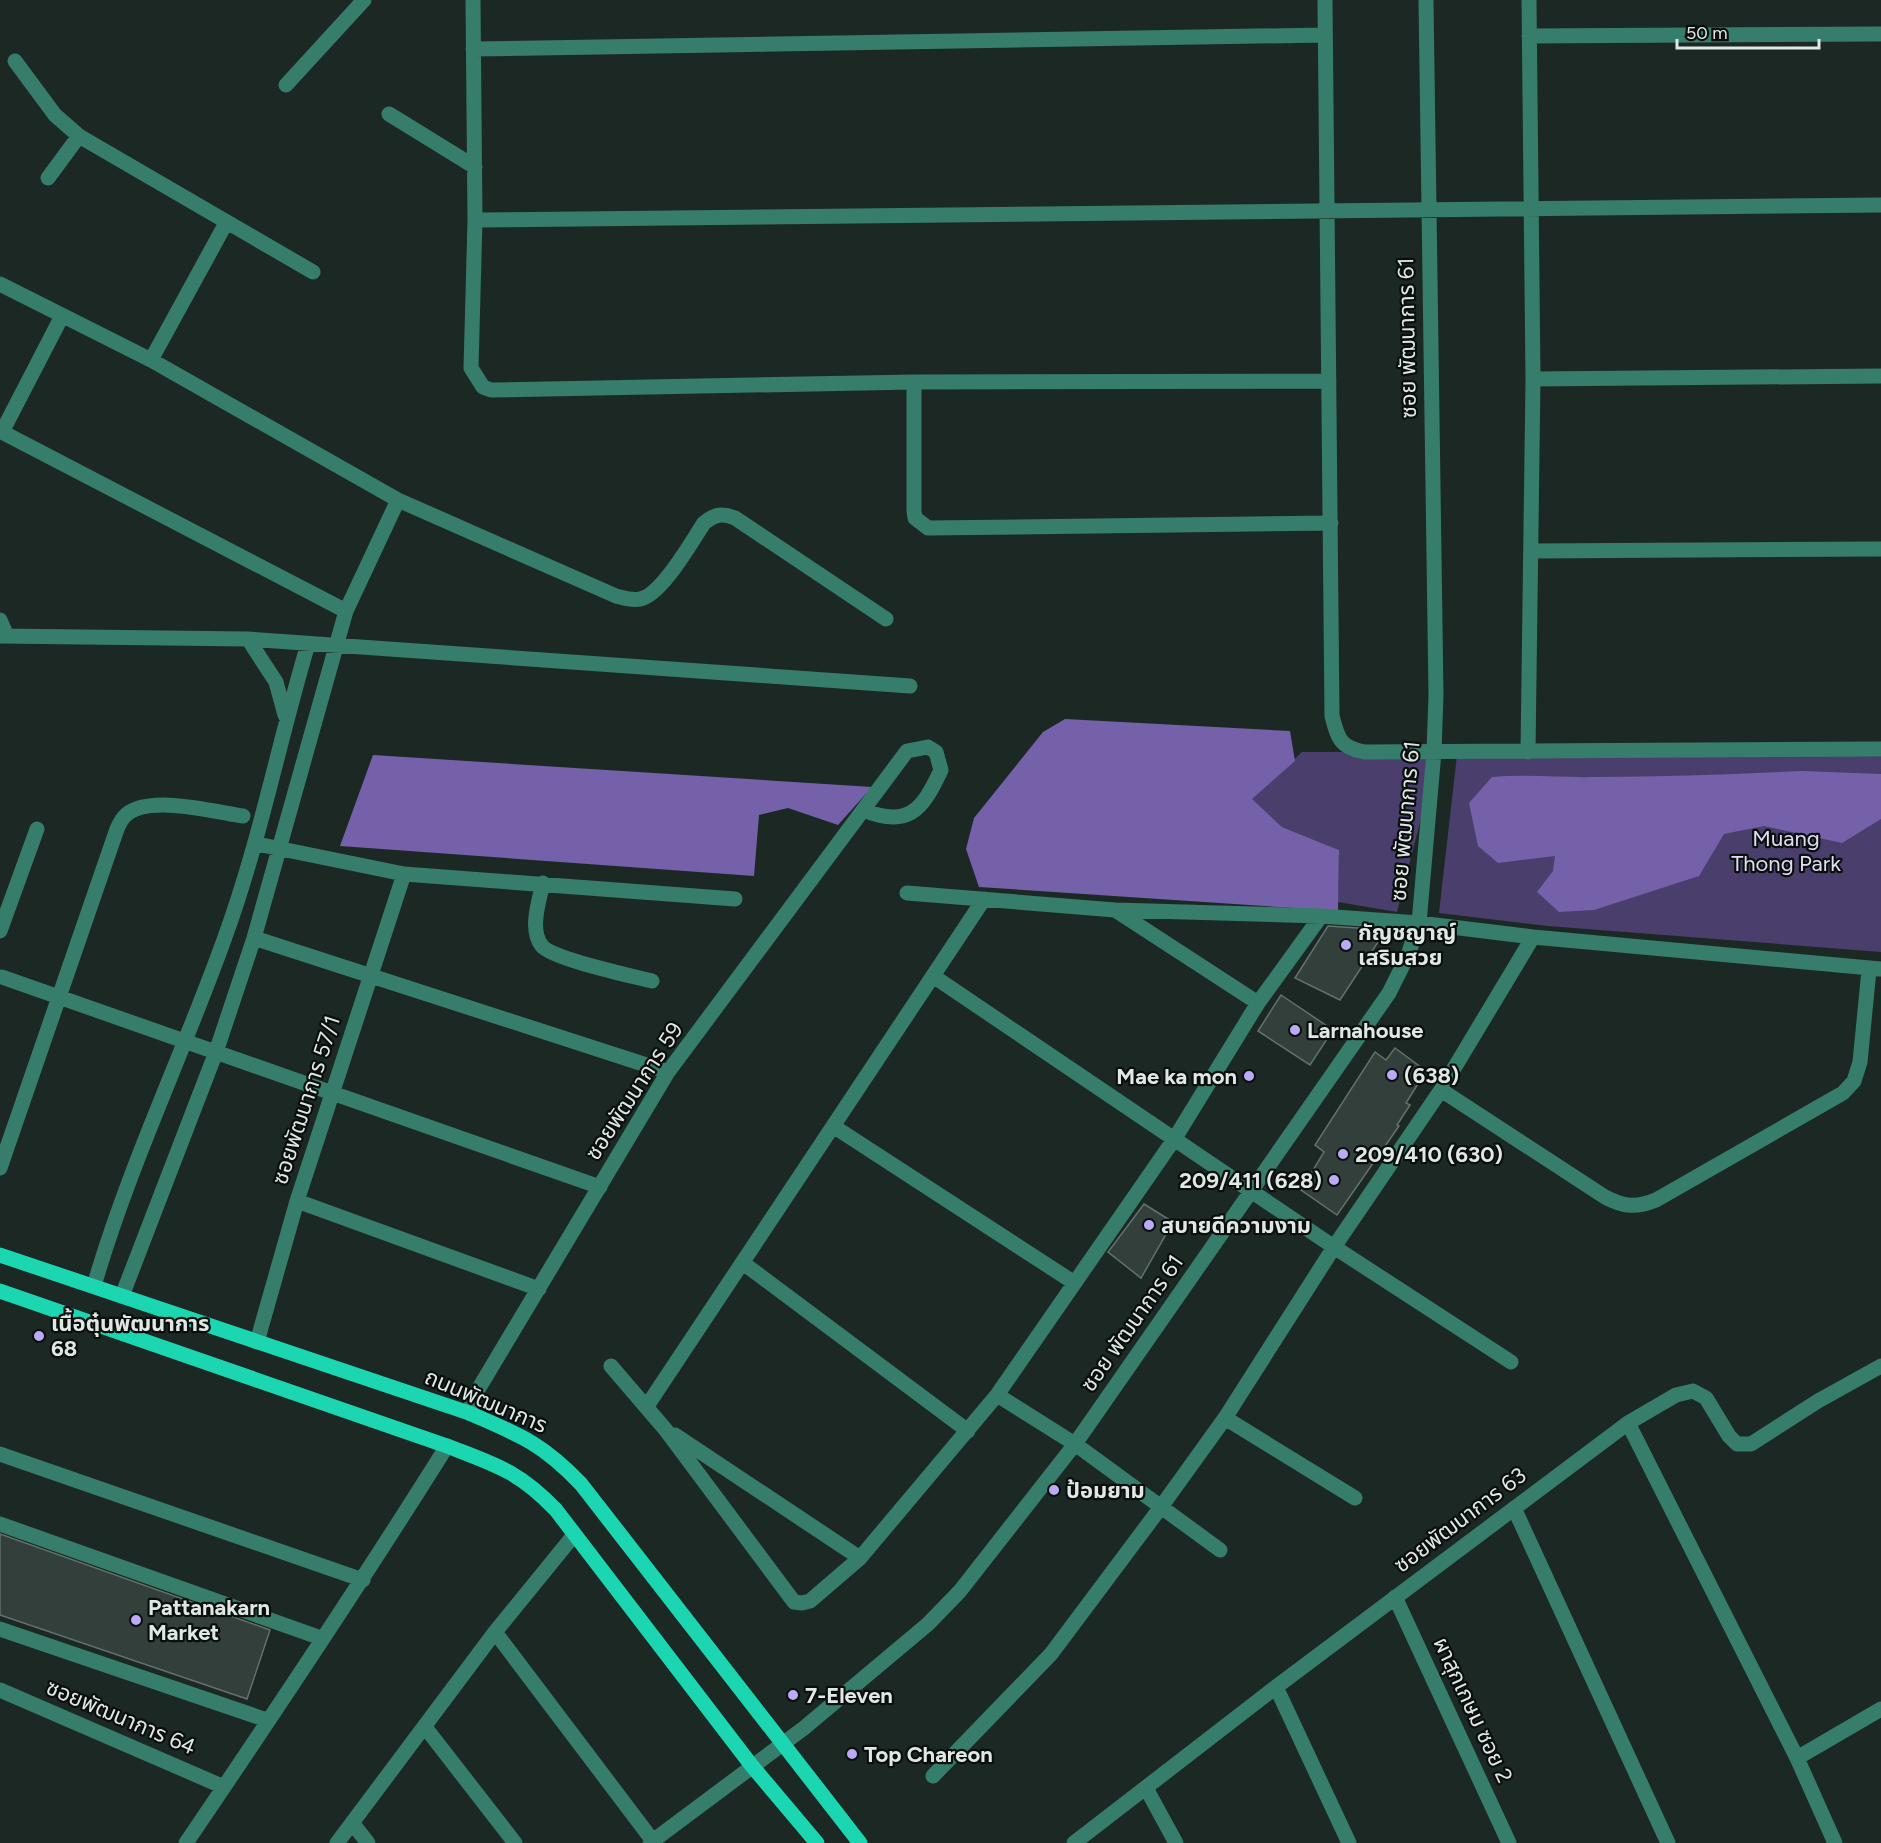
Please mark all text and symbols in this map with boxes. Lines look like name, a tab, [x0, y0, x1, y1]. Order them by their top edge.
scale bar	[1677, 12, 1820, 50]
text: 50 m	[1686, 22, 1728, 44]
street label: ซอย พัฒนาการ 61	[1392, 257, 1422, 419]
street label: ซอย พัฒนาการ 61	[1385, 740, 1425, 902]
park label: Muang Thong Park	[1731, 825, 1841, 877]
place label: กัญชญาญ์ เสริมสวย	[1358, 919, 1456, 971]
marker: กัญชญาญ์ เสริมสวย	[1339, 938, 1353, 952]
street label: ซอยพัฒนาการ 57/1	[266, 1012, 346, 1188]
street label: ซอยพัฒนาการ 59	[579, 1017, 689, 1165]
place label: Larnahouse	[1307, 1017, 1423, 1044]
marker: Larnahouse	[1288, 1023, 1302, 1037]
place label: (638)	[1404, 1062, 1459, 1089]
place label: Mae ka mon	[1116, 1063, 1237, 1090]
marker: (638)	[1385, 1068, 1399, 1082]
marker: Mae ka mon	[1242, 1069, 1256, 1083]
place label: 209/410 (630)	[1355, 1141, 1503, 1168]
marker: 209/410 (630)	[1336, 1147, 1350, 1161]
place label: 209/411 (628)	[1179, 1167, 1322, 1194]
marker: 209/411 (628)	[1327, 1173, 1341, 1187]
place label: สบายดีความงาม	[1161, 1212, 1311, 1239]
marker: สบายดีความงาม	[1142, 1218, 1156, 1232]
street label: ซอย พัฒนาการ 61	[1075, 1249, 1189, 1397]
place label: เนื้อตุ๋นพัฒนาการ 68	[51, 1308, 209, 1362]
marker: เนื้อตุ๋นพัฒนาการ 68	[32, 1329, 46, 1343]
street label: ถนนพัฒนาการ	[421, 1363, 551, 1439]
street label: ซอยพัฒนาการ 63	[1389, 1462, 1531, 1578]
place label: ป้อมยาม	[1066, 1477, 1145, 1504]
marker: ป้อมยาม	[1047, 1483, 1061, 1497]
place label: Pattanakarn Market	[148, 1594, 270, 1646]
marker: Pattanakarn Market	[129, 1613, 143, 1627]
street label: ผาสุกเกษม ซอย 2	[1428, 1633, 1518, 1787]
street label: ซอยพัฒนาการ 64	[42, 1673, 200, 1761]
place label: 7-Eleven	[805, 1682, 893, 1709]
marker: 7-Eleven	[786, 1688, 800, 1702]
place label: Top Chareon	[864, 1741, 993, 1768]
marker: Top Chareon	[845, 1747, 859, 1761]

